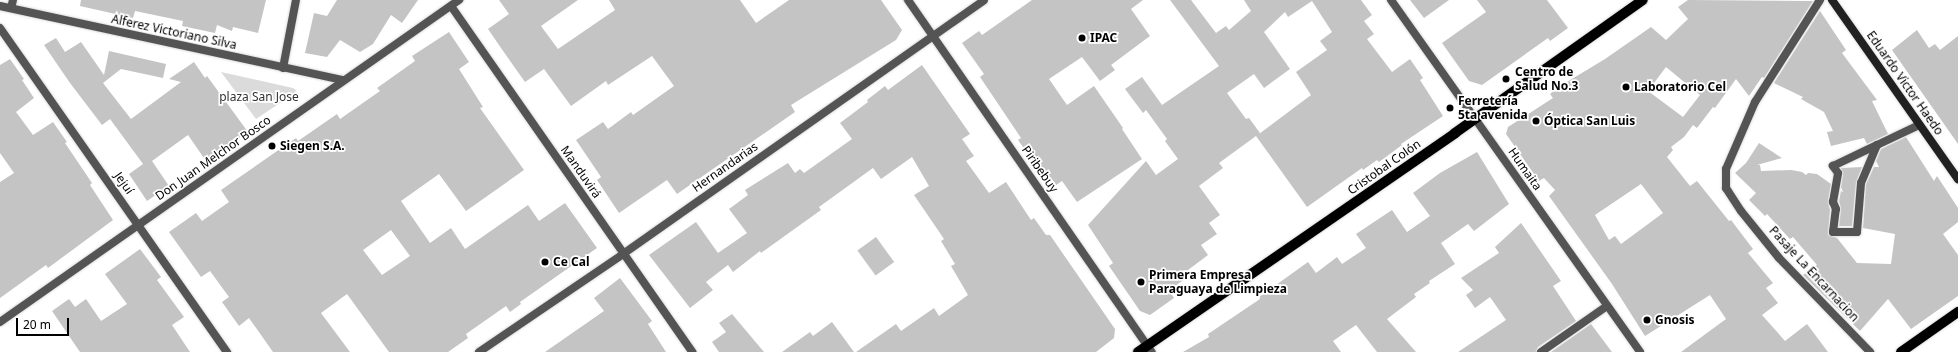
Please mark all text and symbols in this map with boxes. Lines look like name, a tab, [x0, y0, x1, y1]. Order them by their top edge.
street label: Alferez Victoriano Silva	[110, 12, 238, 52]
street label: Eduardo Victor Haedo	[1864, 28, 1946, 138]
place label: IPAC	[1090, 31, 1117, 45]
marker: IPAC	[1077, 33, 1087, 43]
place label: Centro de Salud No.3	[1515, 65, 1578, 93]
marker: Centro de Salud No.3	[1500, 73, 1512, 85]
place label: Laboratorio Cel	[1634, 80, 1726, 94]
marker: Laboratorio Cel	[1621, 82, 1631, 92]
park label: plaza San Jose	[219, 90, 299, 104]
place label: Ferretería 5ta avenida	[1458, 94, 1528, 122]
marker: Ferretería 5ta avenida	[1445, 103, 1455, 113]
street label: Don Juan Melchor Bosco	[153, 113, 273, 203]
place label: Óptica San Luis	[1544, 114, 1635, 128]
marker: Óptica San Luis	[1531, 116, 1541, 126]
street label: Cristobal Colón	[1345, 136, 1423, 198]
place label: Siegen S.A.	[280, 139, 345, 153]
street label: Hernandarias	[689, 139, 761, 195]
marker: Siegen S.A.	[267, 141, 277, 151]
street label: Manduvirá	[558, 143, 604, 201]
street label: Piribebuy	[1019, 143, 1061, 195]
street label: Humaita	[1505, 145, 1545, 193]
street label: Jejuí	[111, 169, 137, 197]
street label: Pasaje La Encarnacion	[1766, 223, 1862, 325]
place label: Ce Cal	[553, 255, 589, 269]
marker: Ce Cal	[540, 257, 550, 267]
place label: Primera Empresa Paraguaya de Limpieza	[1149, 268, 1287, 296]
marker: Primera Empresa Paraguaya de Limpieza	[1136, 277, 1146, 287]
scale bar	[18, 310, 71, 336]
place label: Gnosis	[1655, 313, 1695, 327]
marker: Gnosis	[1642, 315, 1652, 325]
text: 20 m	[23, 316, 51, 333]

